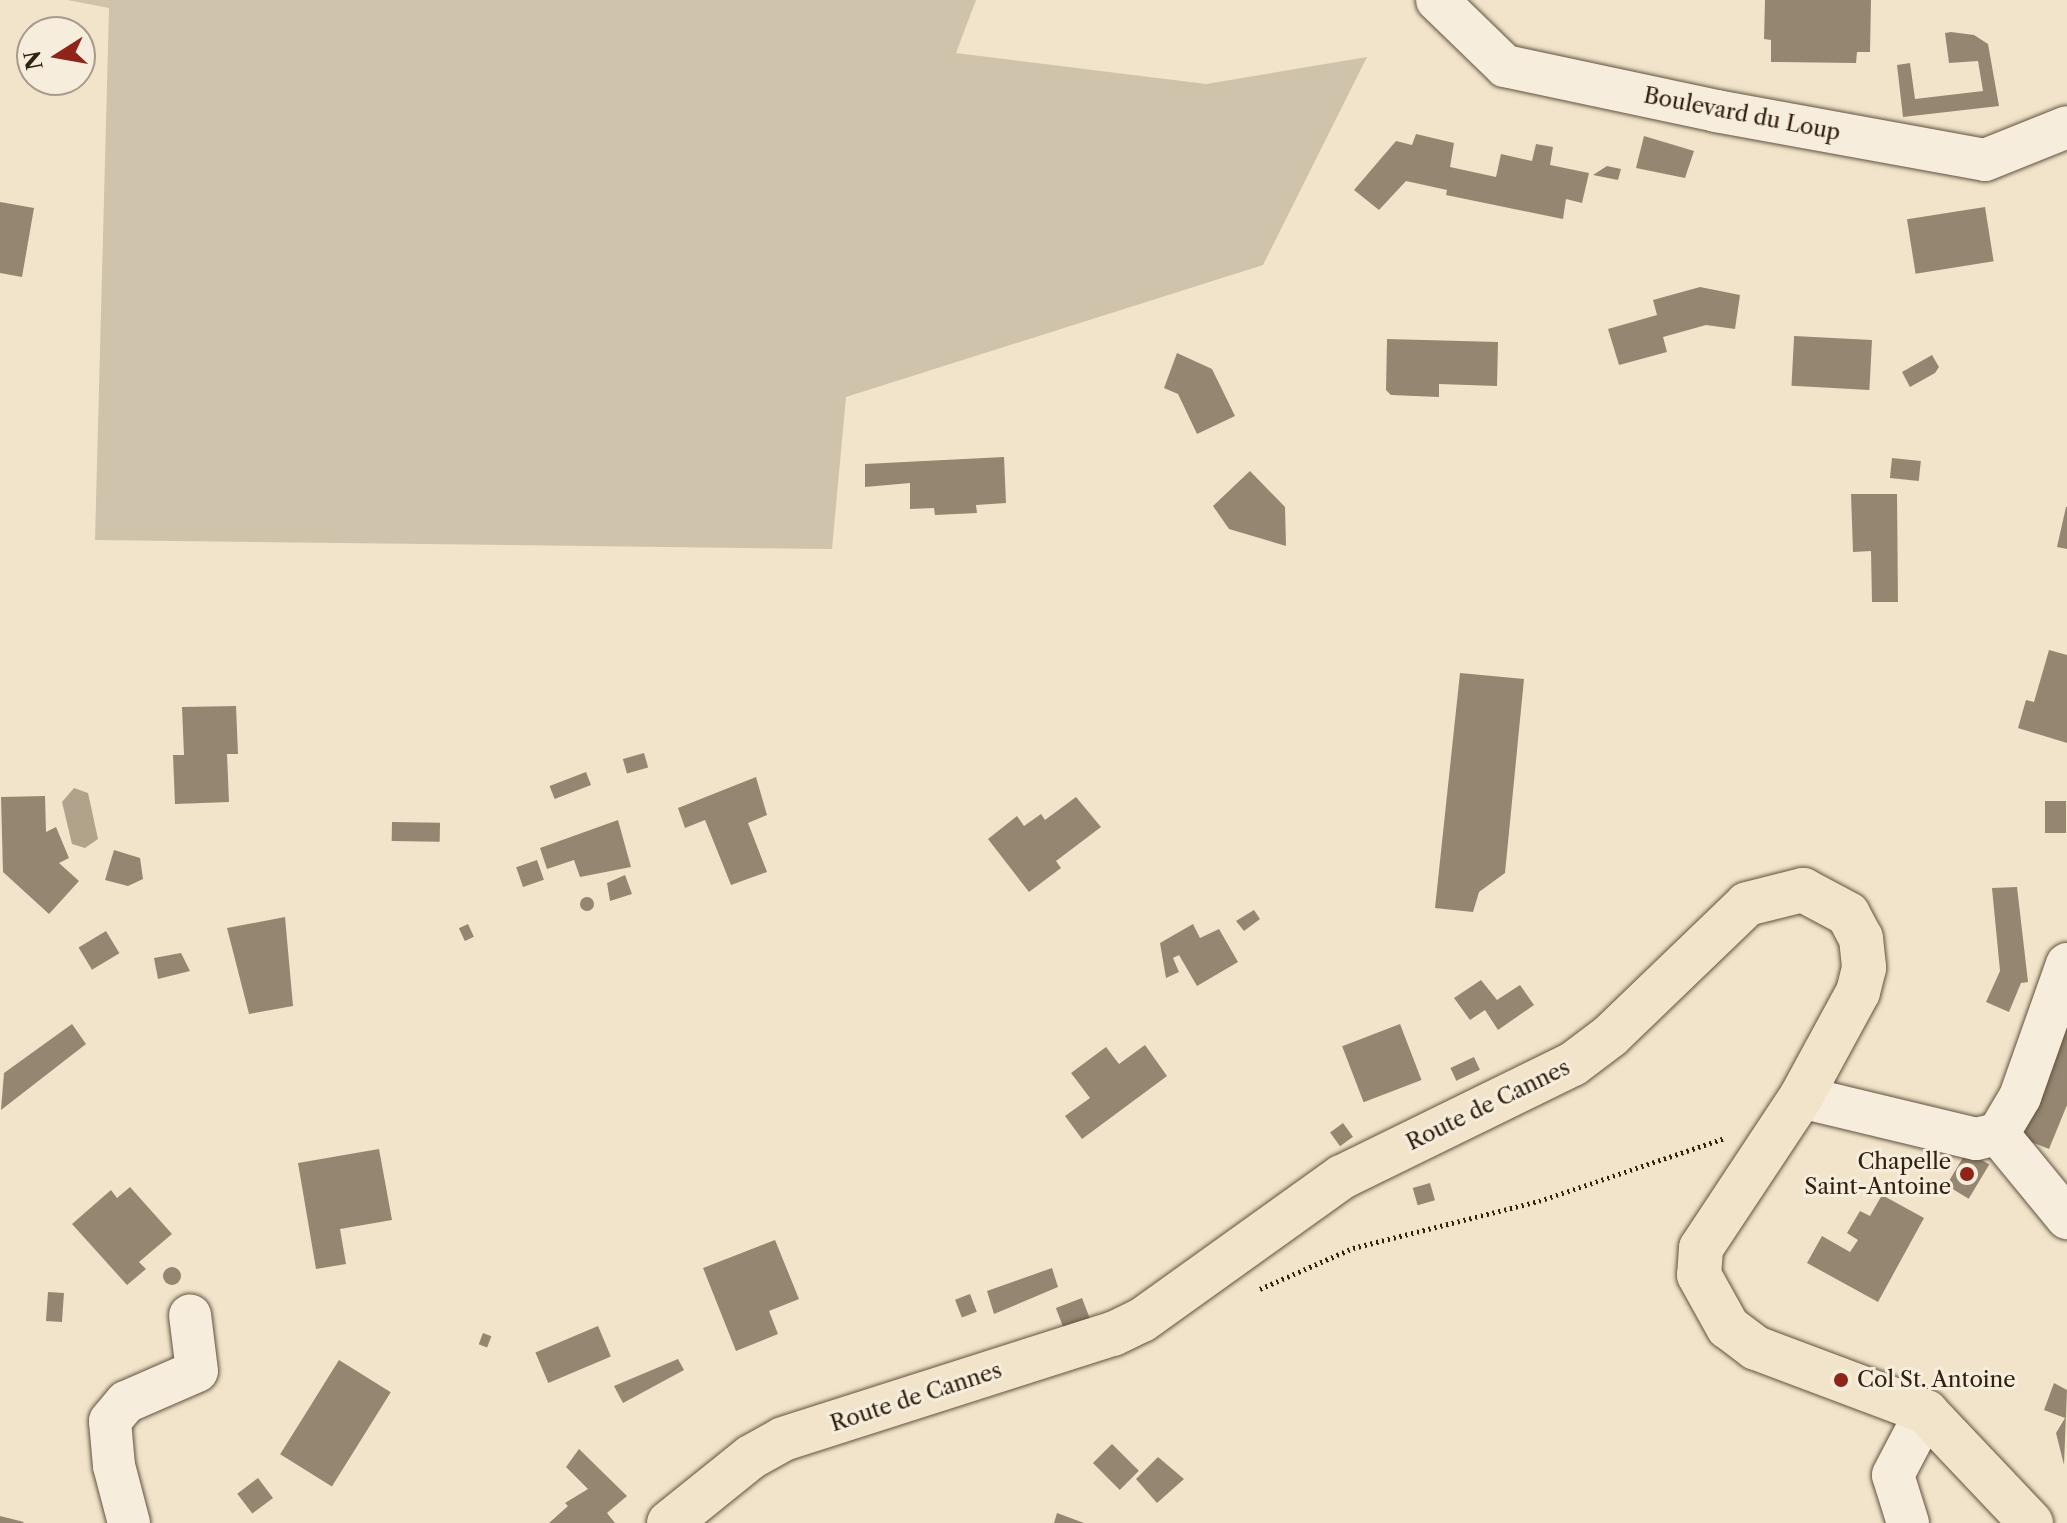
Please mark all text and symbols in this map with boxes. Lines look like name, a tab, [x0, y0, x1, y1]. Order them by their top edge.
north arrow	[16, 16, 96, 96]
text: N	[19, 48, 49, 72]
street label: Boulevard du Loup	[1641, 82, 1843, 146]
street label: Route de Cannes	[1402, 1054, 1574, 1156]
place label: Chapelle Saint-Antoine	[1804, 1148, 1951, 1200]
marker: Chapelle Saint-Antoine	[1958, 1165, 1976, 1183]
street label: Route de Cannes	[827, 1357, 1005, 1437]
place label: Col St. Antoine	[1857, 1367, 2017, 1393]
marker: Col St. Antoine	[1832, 1371, 1850, 1389]

